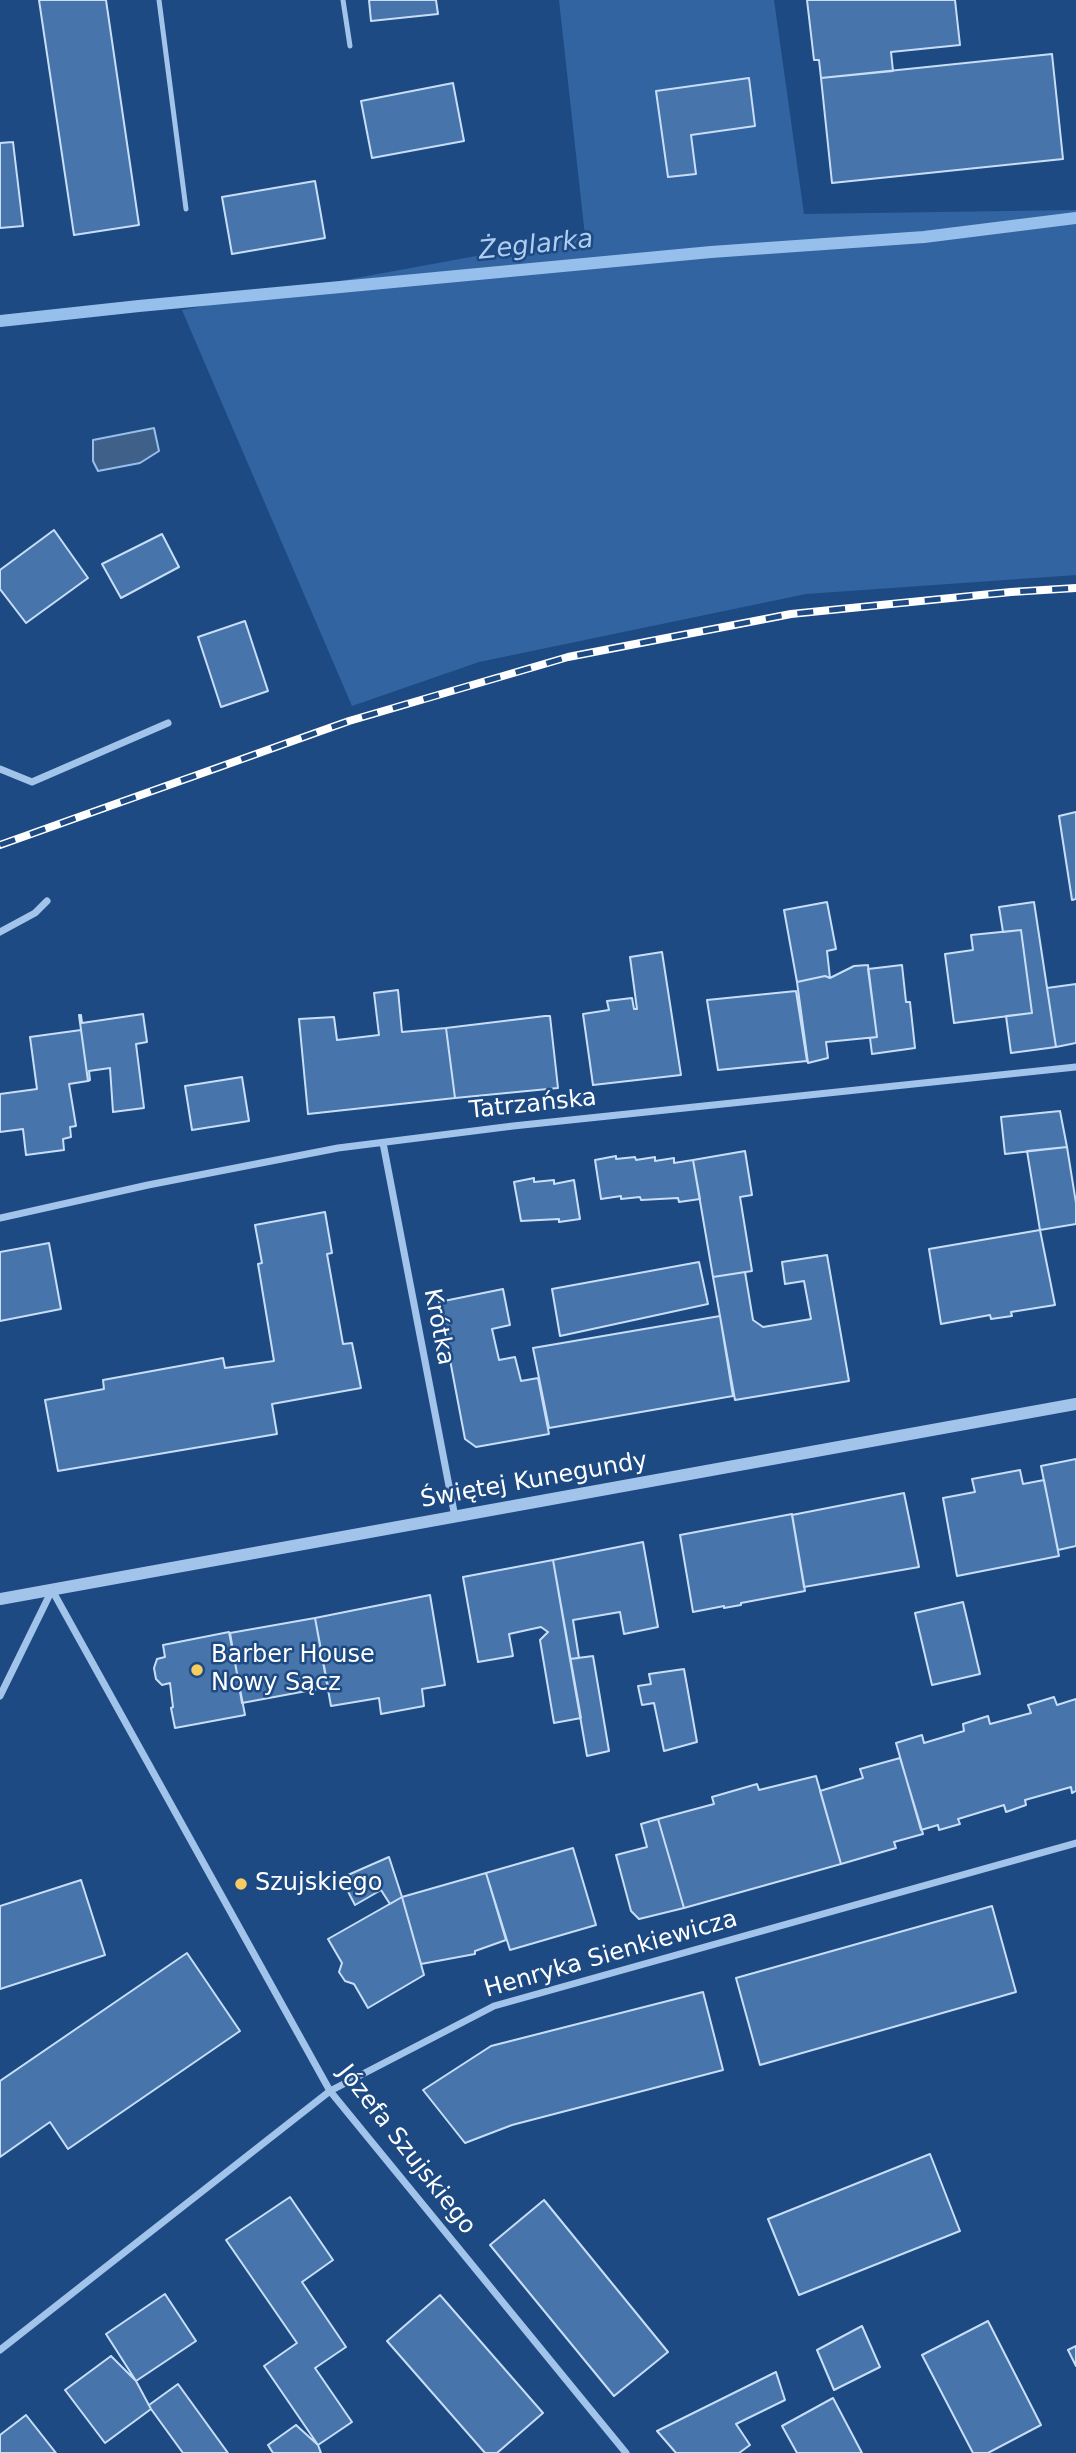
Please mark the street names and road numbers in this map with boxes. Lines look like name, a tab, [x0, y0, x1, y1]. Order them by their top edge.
street label: Tatrzańska	[468, 1084, 598, 1126]
street label: Krótka	[416, 1286, 460, 1368]
street label: Świętej Kunegundy	[418, 1447, 650, 1515]
street label: Henryka Sienkiewicza	[481, 1905, 741, 2005]
street label: Józefa Szujskiego	[331, 2059, 481, 2241]

